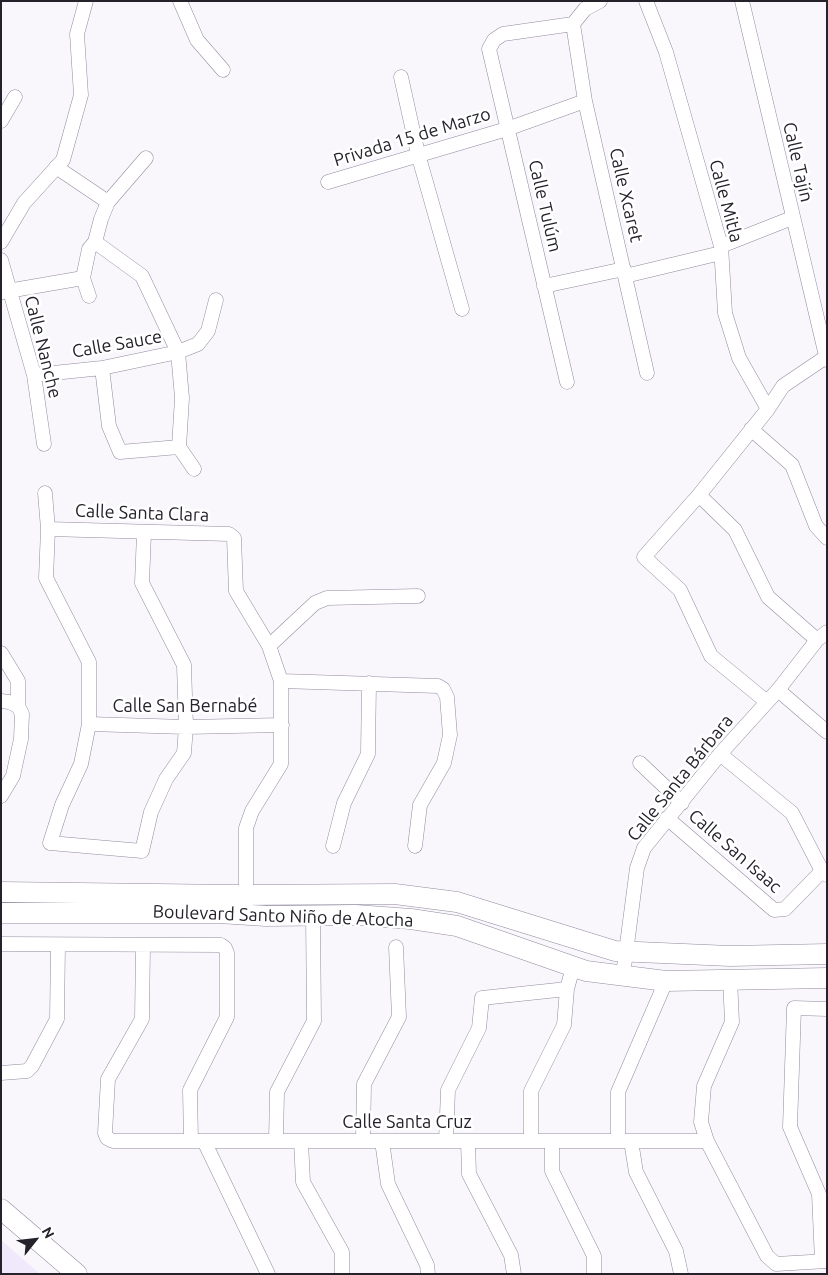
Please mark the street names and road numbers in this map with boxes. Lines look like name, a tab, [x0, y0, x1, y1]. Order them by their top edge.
street label: Privada 15 de Marzo	[331, 103, 493, 171]
street label: Calle Tajín	[778, 120, 818, 204]
street label: Calle Xcaret	[605, 146, 647, 244]
street label: Calle Mitla	[705, 157, 747, 245]
street label: Calle Tulúm	[524, 158, 566, 254]
street label: Calle Nanche	[20, 294, 66, 400]
street label: Calle Sauce	[70, 325, 164, 363]
street label: Calle Santa Clara	[75, 500, 209, 526]
street label: Calle San Bernabé	[112, 695, 258, 717]
street label: Calle Santa Bárbara	[622, 710, 738, 846]
street label: Calle San Isaac	[684, 805, 786, 897]
street label: Boulevard Santo Niño de Atocha	[152, 901, 414, 931]
street label: Calle Santa Cruz	[342, 1111, 472, 1133]

